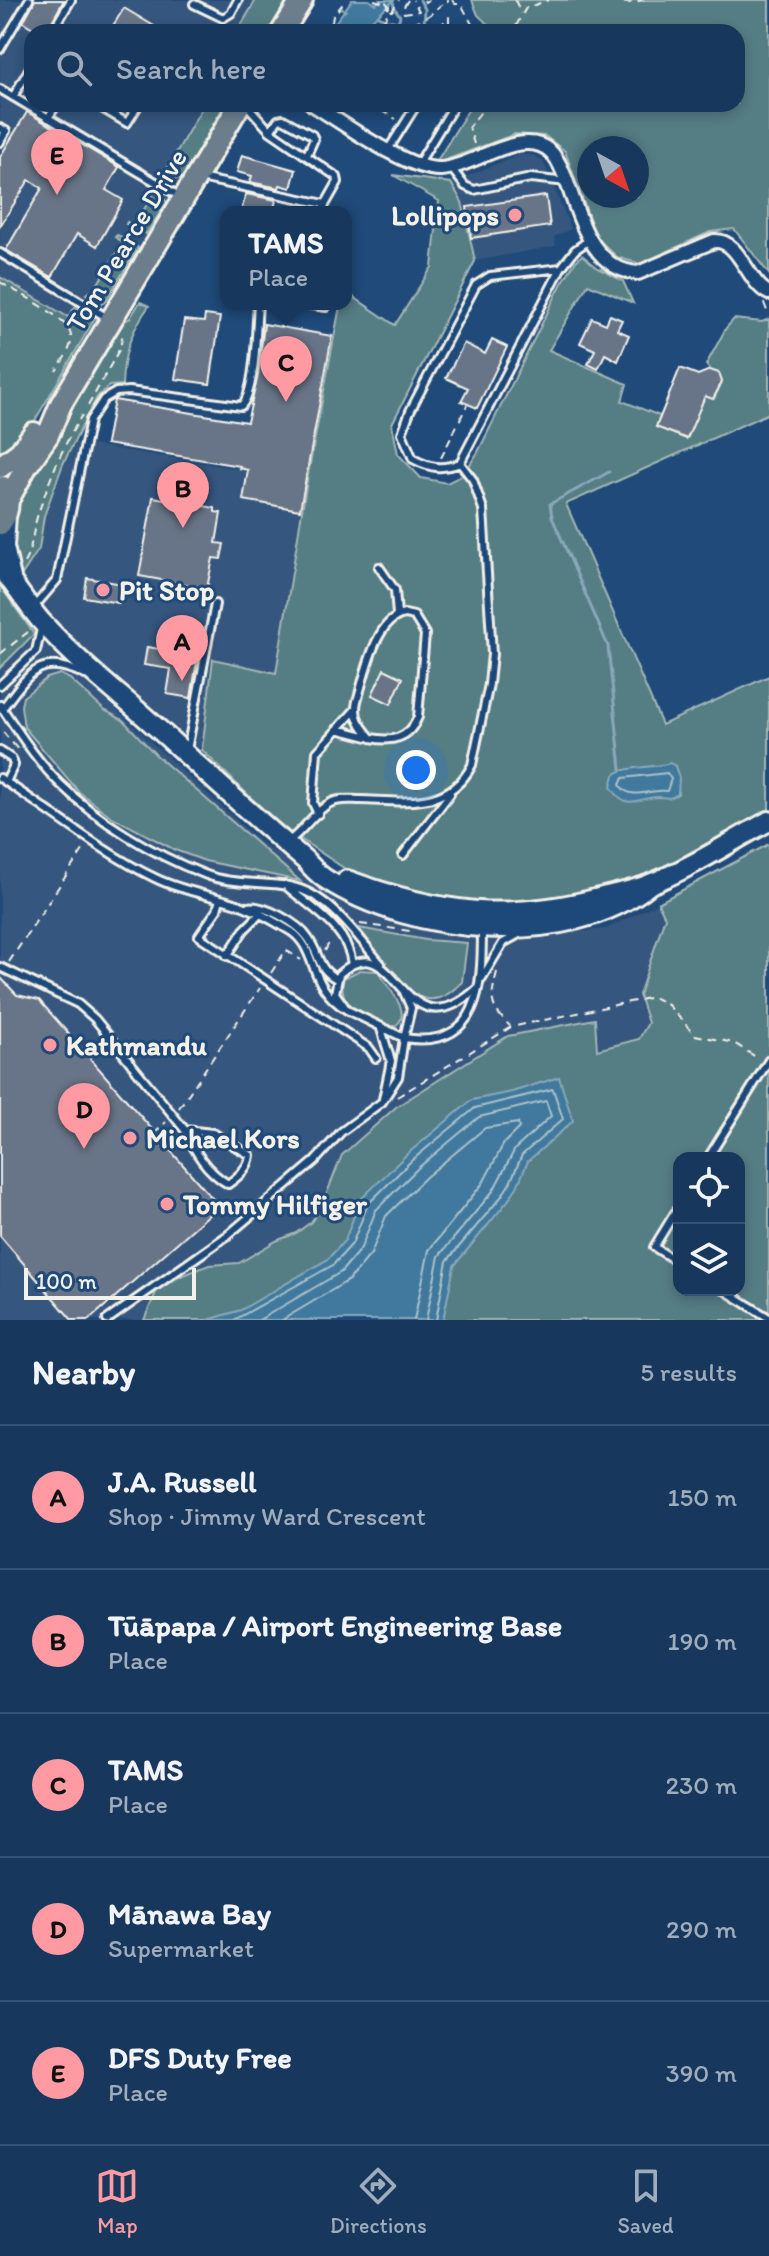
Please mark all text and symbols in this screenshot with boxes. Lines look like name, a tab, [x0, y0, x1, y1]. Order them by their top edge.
search box	[24, 24, 745, 112]
icon: search	[52, 46, 96, 90]
text: Search here	[116, 50, 266, 87]
pin: E	[31, 129, 83, 195]
north arrow	[577, 136, 649, 208]
street label: Tom Pearce Drive	[58, 142, 194, 338]
place label: Lollipops	[391, 198, 499, 232]
popup	[220, 206, 352, 310]
marker: Lollipops	[506, 206, 524, 224]
text: TAMS	[248, 224, 324, 261]
text: Place	[248, 261, 308, 293]
pin: C	[260, 336, 312, 402]
pin: B	[157, 462, 209, 528]
place label: Pit Stop	[119, 573, 214, 607]
marker: Pit Stop	[94, 581, 112, 599]
pin: A	[156, 615, 208, 681]
your location	[396, 750, 436, 790]
place label: Kathmandu	[66, 1028, 207, 1062]
marker: Kathmandu	[41, 1036, 59, 1054]
pin: D	[58, 1083, 110, 1149]
place label: Michael Kors	[146, 1121, 300, 1155]
marker: Michael Kors	[121, 1129, 139, 1147]
map controls	[673, 1152, 745, 1296]
button: locate	[673, 1152, 745, 1224]
place label: Tommy Hilfiger	[182, 1187, 368, 1221]
marker: Tommy Hilfiger	[158, 1195, 176, 1213]
button: layers	[673, 1224, 745, 1296]
scale bar	[24, 1264, 196, 1300]
text: 100 m	[36, 1268, 97, 1295]
text: Nearby	[32, 1352, 135, 1393]
text: 5 results	[640, 1356, 737, 1388]
text: J.A. Russell	[108, 1463, 257, 1500]
text: A	[50, 1481, 66, 1513]
text: 150 m	[668, 1481, 737, 1513]
text: Shop · Jimmy Ward Crescent	[108, 1500, 426, 1532]
text: Tūāpapa / Airport Engineering Base	[108, 1607, 562, 1644]
text: B	[50, 1625, 66, 1657]
text: 190 m	[668, 1625, 737, 1657]
text: Place	[108, 1644, 168, 1676]
text: TAMS	[108, 1751, 183, 1788]
text: C	[50, 1769, 66, 1801]
text: 230 m	[665, 1769, 737, 1801]
text: Place	[108, 1788, 168, 1820]
text: Mānawa Bay	[108, 1895, 271, 1932]
text: D	[49, 1913, 67, 1945]
text: 290 m	[666, 1913, 737, 1945]
text: Supermarket	[108, 1932, 254, 1964]
text: DFS Duty Free	[108, 2039, 292, 2076]
text: E	[51, 2057, 65, 2089]
text: 390 m	[665, 2057, 737, 2089]
text: Place	[108, 2076, 168, 2108]
tab: Map	[95, 2164, 139, 2239]
tab: Directions	[330, 2164, 427, 2239]
tab: Saved	[617, 2164, 674, 2239]

